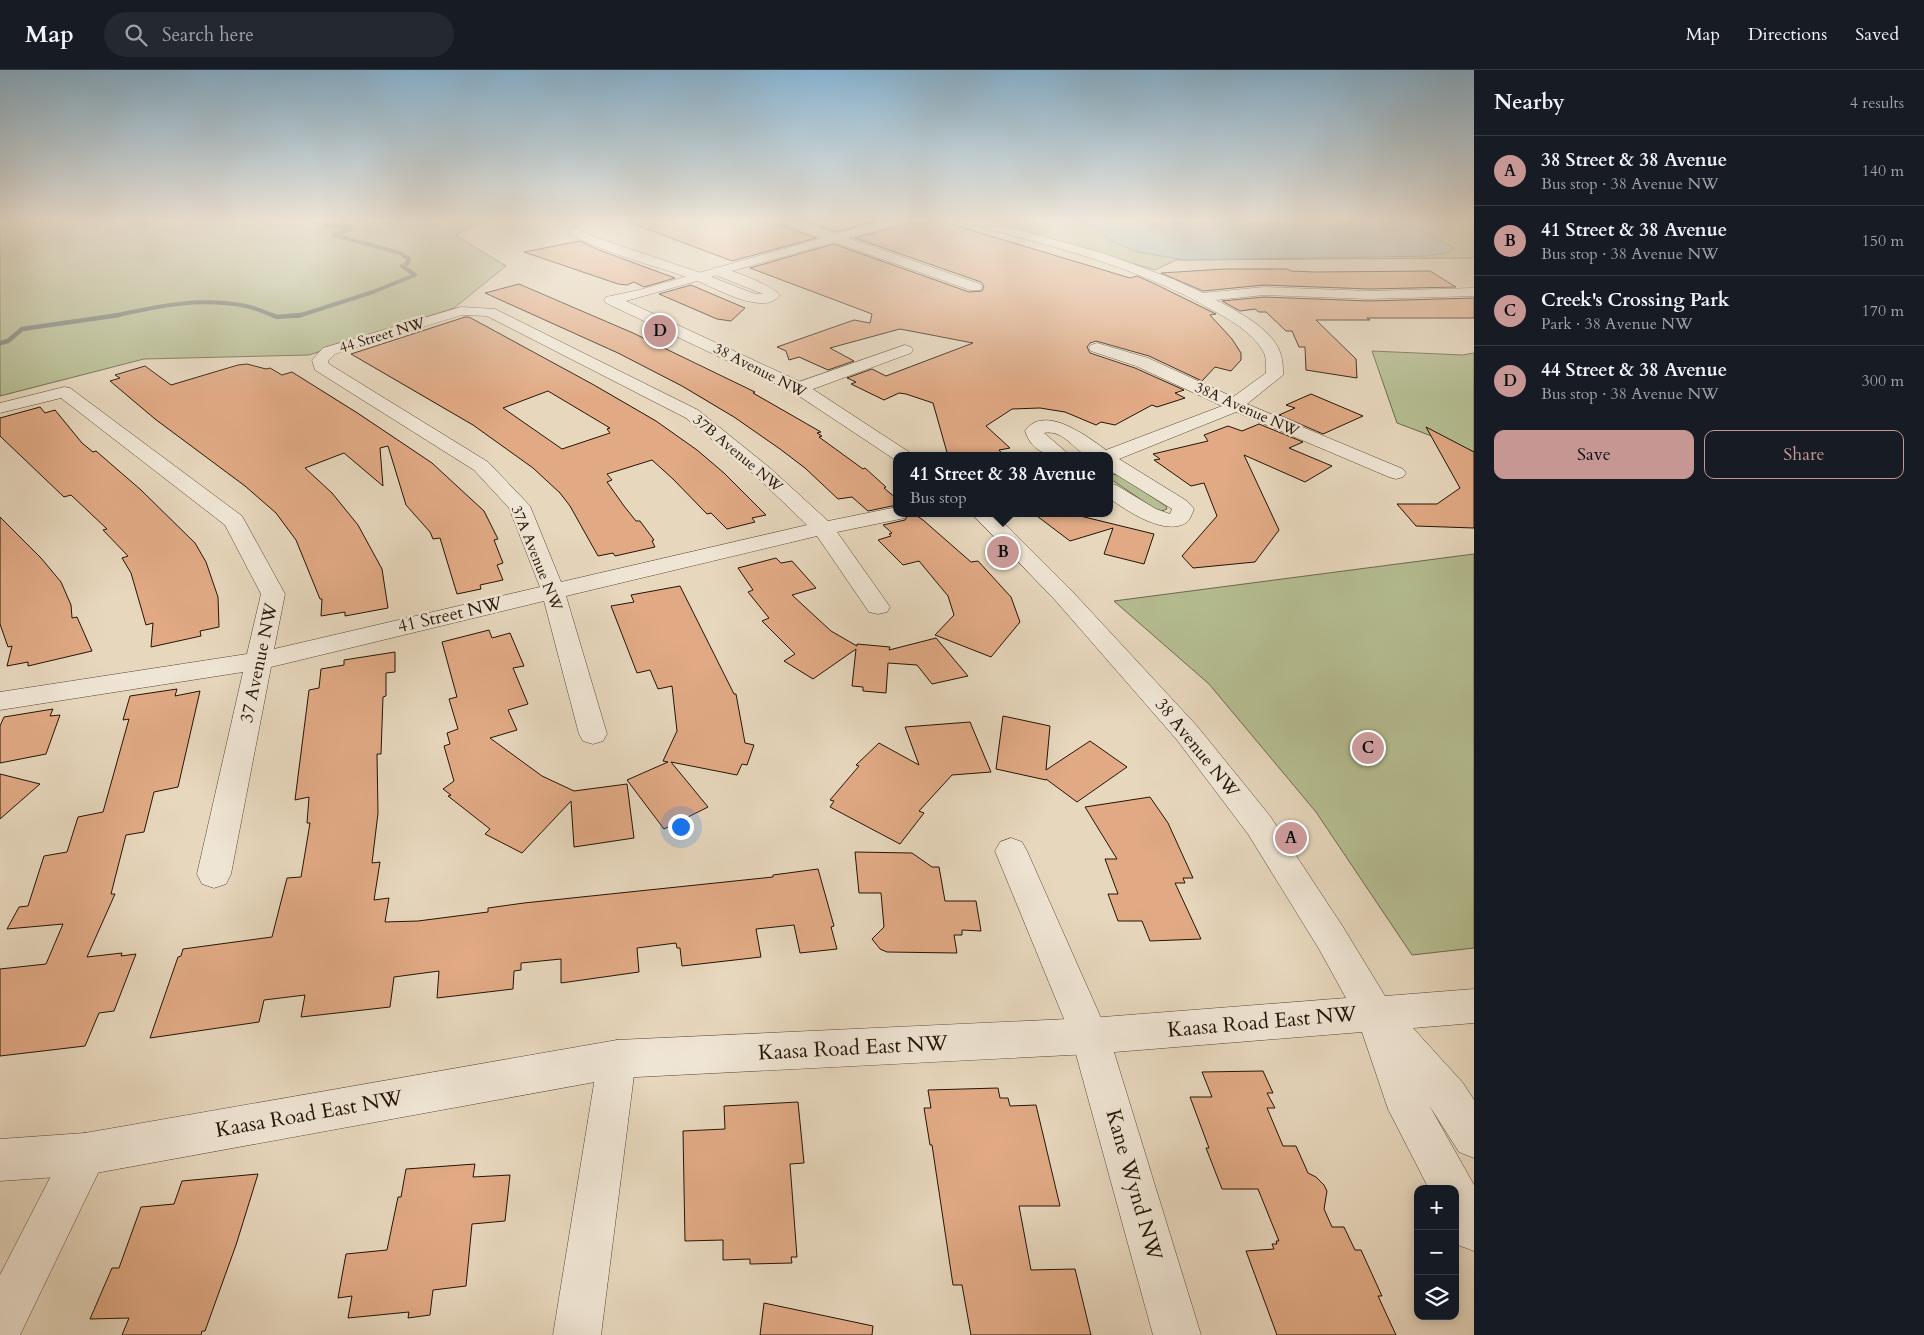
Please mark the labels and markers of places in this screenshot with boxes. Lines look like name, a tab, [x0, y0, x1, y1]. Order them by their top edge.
pin: D	[644, 312, 676, 350]
pin: B	[987, 533, 1019, 571]
pin: C	[1352, 729, 1384, 767]
pin: A	[1275, 819, 1307, 857]

